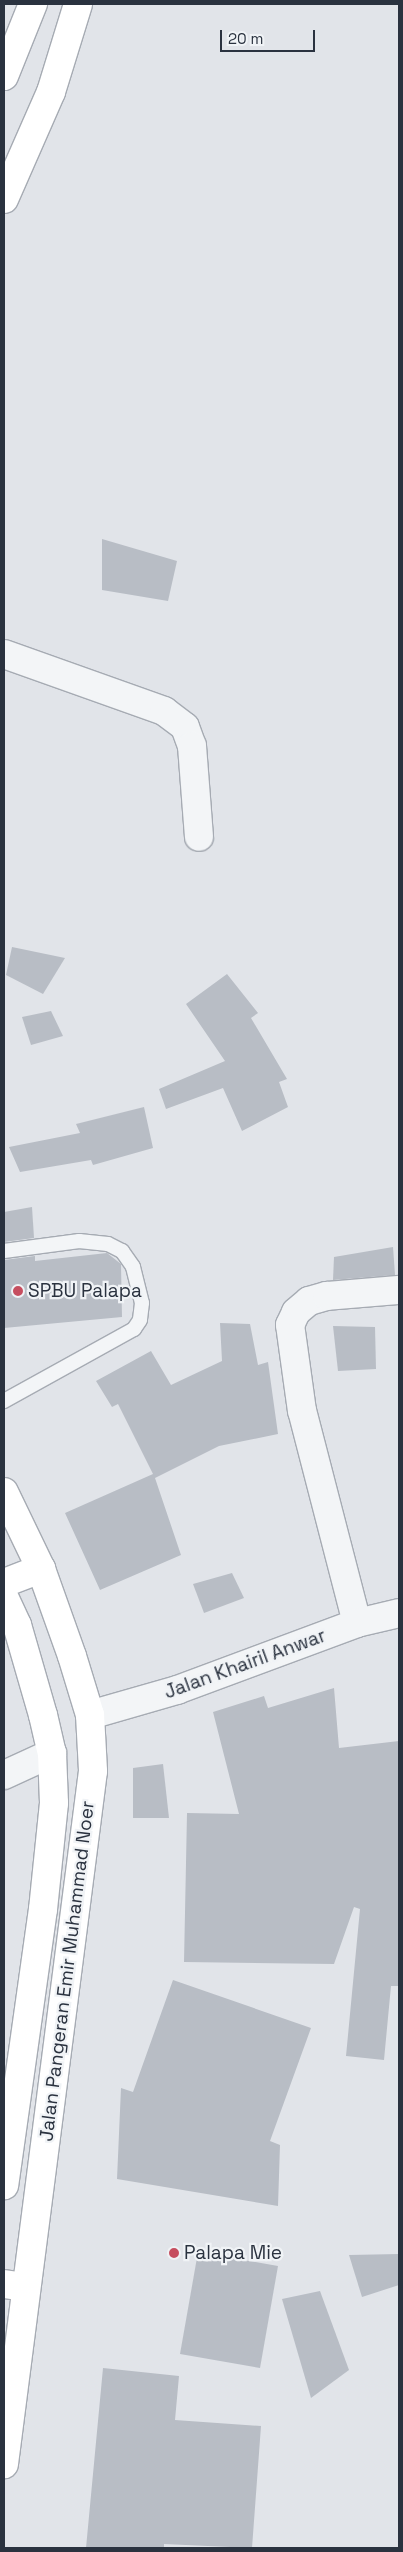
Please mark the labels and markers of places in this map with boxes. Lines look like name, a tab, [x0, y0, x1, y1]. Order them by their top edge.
place label: SPBU Palapa	[28, 1280, 142, 1302]
marker: SPBU Palapa	[12, 1285, 24, 1297]
place label: Palapa Mie	[184, 2242, 282, 2264]
marker: Palapa Mie	[168, 2247, 180, 2259]

